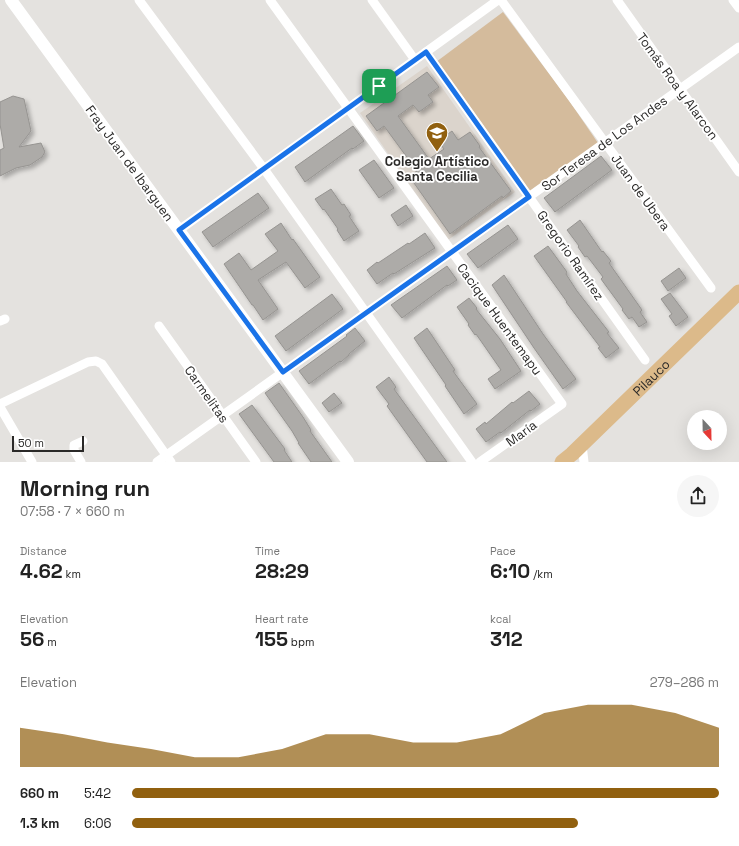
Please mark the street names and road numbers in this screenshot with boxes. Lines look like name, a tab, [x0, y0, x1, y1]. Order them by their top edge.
street label: Tomás Roa y Alarcon	[633, 29, 722, 143]
street label: Sor Teresa de Los Andes	[538, 92, 671, 195]
street label: Fray Juan de Ibarguen	[82, 102, 177, 225]
street label: Juan de Ubera	[607, 151, 674, 234]
street label: Gregorio Ramírez	[533, 207, 608, 304]
street label: Cacique Huentemapu	[453, 260, 546, 379]
street label: Pilauco	[629, 356, 674, 400]
street label: Carmelitas	[181, 362, 233, 426]
street label: María	[502, 416, 541, 450]

